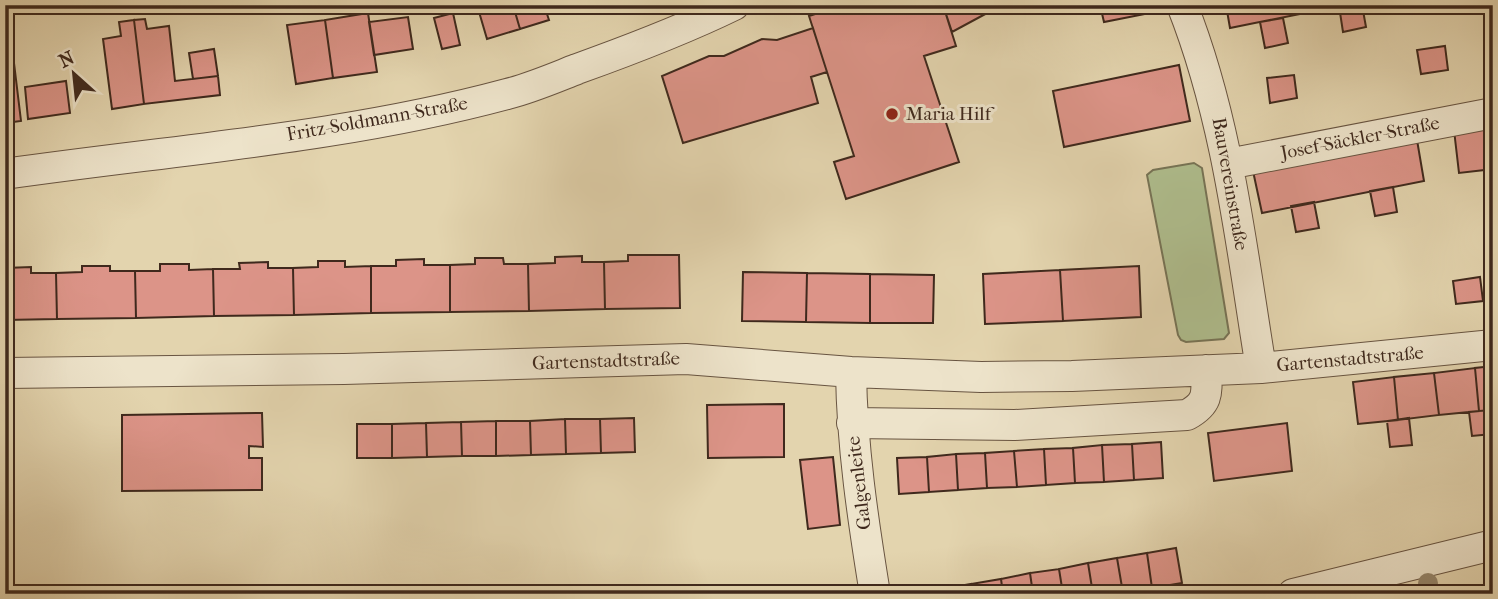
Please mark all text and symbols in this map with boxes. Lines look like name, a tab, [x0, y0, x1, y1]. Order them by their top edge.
north arrow	[38, 38, 108, 108]
text: N	[55, 46, 79, 73]
street label: Fritz-Soldmann-Straße	[285, 92, 469, 146]
place label: Maria Hilf	[906, 103, 995, 125]
marker: Maria Hilf	[884, 106, 900, 122]
street label: Josef-Säckler-Straße	[1277, 112, 1441, 165]
street label: Bauvereinstraße	[1207, 116, 1253, 252]
street label: Gartenstadtstraße	[1275, 342, 1425, 376]
street label: Gartenstadtstraße	[532, 347, 680, 375]
street label: Galgenleite	[842, 435, 876, 531]

